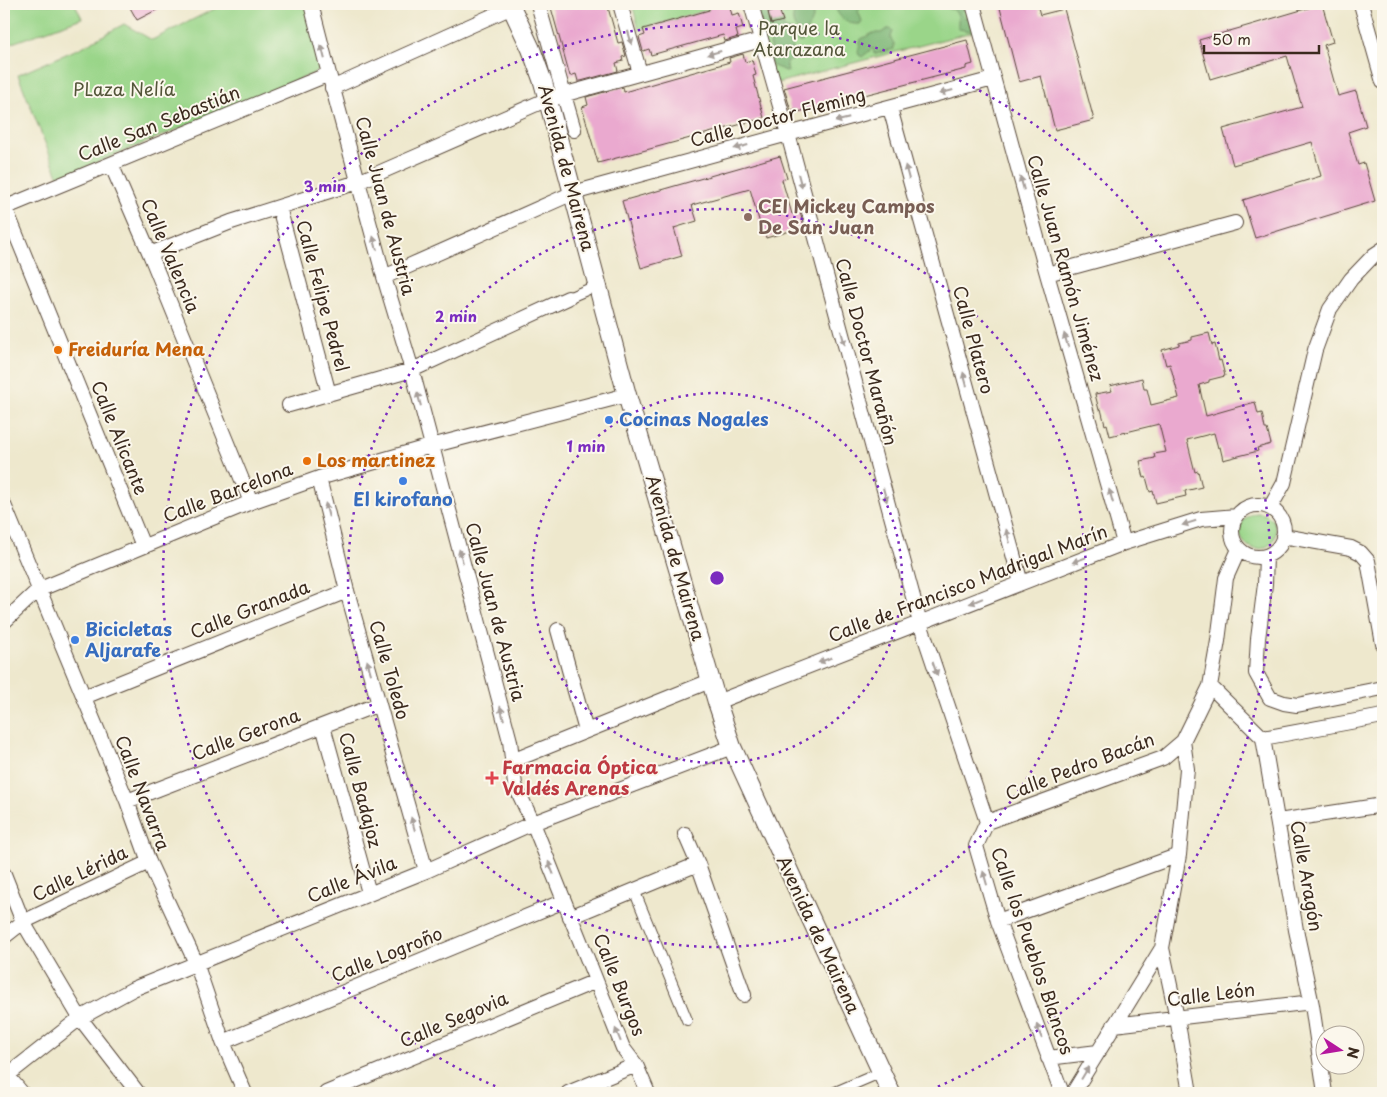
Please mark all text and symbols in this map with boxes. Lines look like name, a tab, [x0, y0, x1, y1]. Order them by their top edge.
park label: Parque la Atarazana	[753, 14, 846, 62]
scale bar	[1204, 22, 1320, 54]
text: 50 m	[1212, 27, 1251, 50]
one-way arrow	[627, 31, 635, 46]
one-way arrow	[319, 45, 327, 60]
one-way arrow	[706, 49, 721, 57]
park label: PLaza Nelía	[73, 75, 176, 102]
street label: Calle San Sebastián	[73, 78, 243, 167]
street label: Calle Doctor Fleming	[687, 80, 868, 153]
street label: Avenida de Mairena	[532, 81, 603, 255]
one-way arrow	[939, 88, 954, 96]
street label: Calle Juan de Austria	[350, 113, 424, 299]
one-way arrow	[835, 116, 850, 124]
one-way arrow	[733, 143, 748, 151]
street label: Calle Juan Ramón Jiménez	[1021, 151, 1112, 384]
one-way arrow	[903, 164, 911, 179]
one-way arrow	[797, 173, 805, 188]
text: 3 min	[304, 174, 346, 197]
one-way arrow	[1017, 176, 1025, 191]
place label: CEI Mickey Campos De San Juan	[758, 192, 935, 240]
street label: Calle Valencia	[135, 194, 208, 317]
marker: CEI Mickey Campos De San Juan	[742, 211, 754, 223]
street label: Calle Felipe Pedrel	[290, 217, 357, 374]
one-way arrow	[370, 235, 378, 250]
street label: Calle Doctor Marañón	[829, 255, 905, 448]
street label: Calle Platero	[947, 282, 1002, 397]
text: 2 min	[435, 304, 477, 327]
one-way arrow	[839, 330, 847, 345]
one-way arrow	[1061, 332, 1069, 347]
place label: Freiduría Mena	[68, 335, 205, 362]
marker: Freiduría Mena	[52, 344, 64, 356]
one-way arrow	[960, 371, 968, 386]
street label: Calle Alicante	[85, 376, 156, 499]
one-way arrow	[415, 392, 423, 407]
place label: Cocinas Nogales	[619, 405, 769, 432]
marker: Cocinas Nogales	[603, 414, 615, 426]
text: 1 min	[567, 434, 605, 457]
place label: Los martinez	[317, 446, 435, 473]
street label: Calle Barcelona	[159, 454, 297, 529]
marker: Los martinez	[301, 455, 313, 467]
street label: Avenida de Mairena	[640, 471, 713, 645]
marker: El kirofano	[397, 475, 409, 487]
place label: El kirofano	[353, 485, 453, 512]
one-way arrow	[881, 487, 889, 502]
one-way arrow	[1106, 488, 1114, 503]
one-way arrow	[323, 503, 331, 518]
street label: Calle de Francisco Madrigal Marín	[824, 517, 1111, 648]
street label: Calle Juan de Austria	[460, 519, 534, 705]
one-way arrow	[1181, 520, 1196, 528]
one-way arrow	[1004, 528, 1012, 543]
one-way arrow	[456, 548, 464, 563]
one-way arrow	[1071, 556, 1086, 564]
centre of rings	[708, 569, 726, 587]
street label: Calle Granada	[186, 572, 314, 645]
one-way arrow	[968, 597, 983, 605]
place label: Bicicletas Aljarafe	[85, 615, 172, 663]
street label: Calle Toledo	[363, 617, 418, 723]
marker: Bicicletas Aljarafe	[69, 634, 81, 646]
one-way arrow	[817, 656, 832, 664]
one-way arrow	[364, 660, 372, 675]
one-way arrow	[932, 662, 939, 677]
street label: Calle Gerona	[187, 700, 304, 767]
one-way arrow	[498, 705, 506, 720]
street label: Calle Pedro Bacán	[1001, 725, 1158, 807]
street label: Calle Badajoz	[333, 729, 390, 850]
street label: Calle Navarra	[109, 731, 178, 854]
place label: Farmacia Óptica Valdés Arenas	[502, 753, 658, 801]
marker: Farmacia Óptica Valdés Arenas	[486, 772, 498, 784]
one-way arrow	[408, 816, 416, 831]
street label: Calle Aragón	[1284, 818, 1331, 933]
street label: Calle Lérida	[27, 838, 132, 907]
street label: Calle los Pueblos Blancos	[985, 843, 1082, 1058]
street label: Calle Ávila	[303, 848, 401, 909]
street label: Avenida de Mairena	[771, 851, 868, 1019]
one-way arrow	[546, 861, 554, 875]
one-way arrow	[981, 870, 989, 885]
street label: Calle Logroño	[327, 919, 446, 988]
street label: Calle Burgos	[588, 929, 653, 1040]
street label: Calle León	[1165, 975, 1256, 1012]
street label: Calle Segovia	[395, 983, 512, 1054]
one-way arrow	[1035, 1023, 1043, 1038]
north arrow	[1314, 1024, 1364, 1074]
one-way arrow	[613, 1028, 621, 1042]
text: N	[1342, 1045, 1365, 1060]
one-way arrow	[1081, 1066, 1090, 1079]

